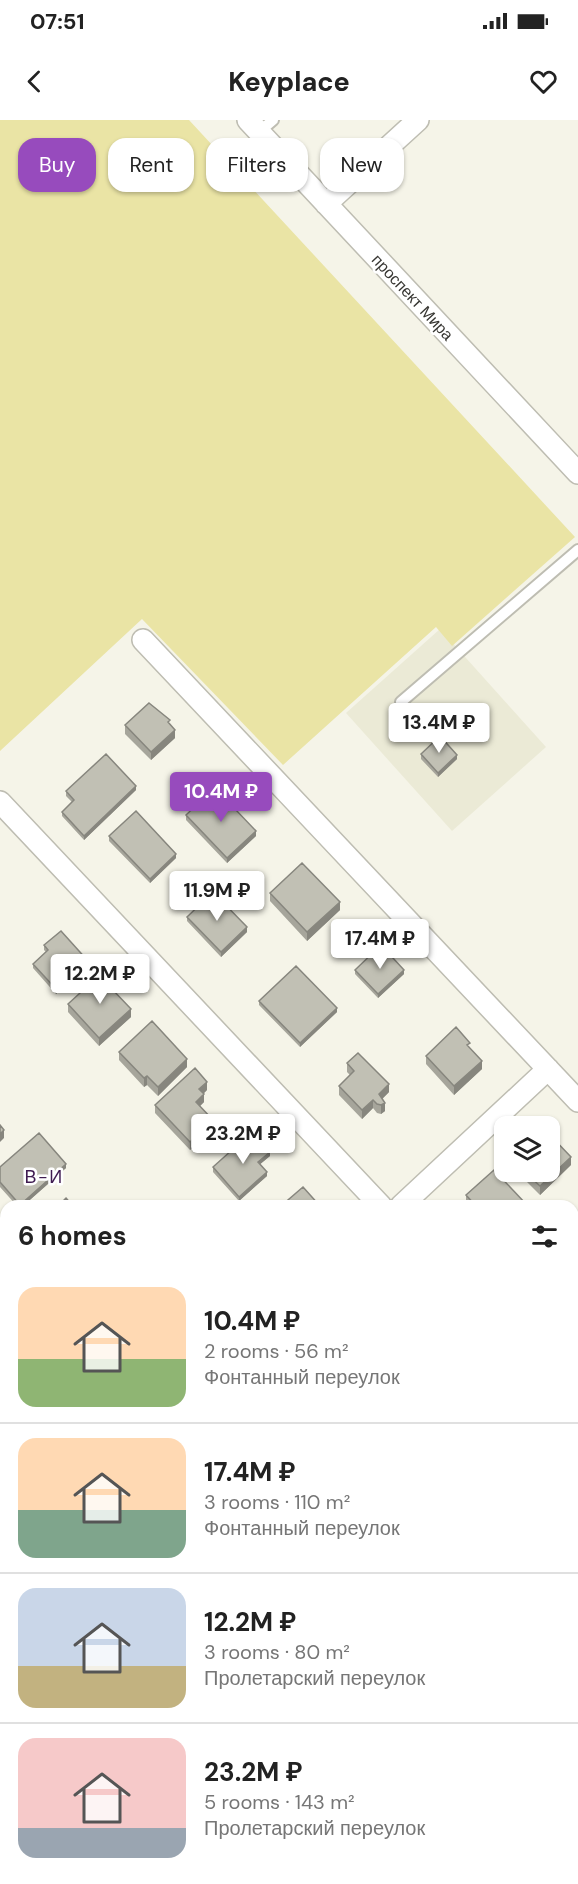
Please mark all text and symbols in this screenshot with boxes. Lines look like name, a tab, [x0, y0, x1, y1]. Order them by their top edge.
text: 07:51	[30, 7, 84, 36]
text: Keyplace	[228, 64, 350, 99]
icon: back	[18, 65, 51, 98]
icon: heart	[527, 65, 560, 98]
chip: Buy	[18, 138, 96, 192]
chip: Rent	[108, 138, 194, 192]
chip: Filters	[206, 138, 308, 192]
chip: New	[320, 138, 404, 192]
street label: проспект Мира	[367, 250, 458, 345]
pin: 13.4M ₽	[384, 703, 494, 754]
text: 13.4M ₽	[403, 709, 475, 735]
pin: 10.4M ₽	[166, 772, 276, 823]
text: 10.4M ₽	[184, 778, 258, 804]
pin: 11.9M ₽	[162, 871, 272, 922]
text: 11.9M ₽	[183, 877, 251, 903]
pin: 17.4M ₽	[325, 919, 435, 970]
text: 17.4M ₽	[345, 925, 415, 951]
pin: 12.2M ₽	[45, 954, 155, 1005]
text: 12.2M ₽	[65, 960, 135, 986]
pin: 23.2M ₽	[188, 1114, 298, 1165]
map controls	[494, 1116, 560, 1182]
button: layers	[494, 1116, 560, 1182]
text: 23.2M ₽	[205, 1120, 281, 1146]
district label: В-И	[24, 1165, 64, 1189]
text: 6 homes	[18, 1219, 126, 1253]
icon: filters	[528, 1220, 561, 1253]
text: 10.4M ₽	[204, 1304, 300, 1338]
icon: home	[66, 1311, 138, 1383]
text: 2 rooms · 56 m²	[204, 1338, 349, 1364]
text: Фонтанный переулок	[204, 1364, 400, 1390]
text: 17.4M ₽	[204, 1455, 295, 1489]
icon: home	[66, 1462, 138, 1534]
text: 3 rooms · 110 m²	[204, 1489, 350, 1515]
text: Фонтанный переулок	[204, 1515, 400, 1541]
text: 12.2M ₽	[204, 1605, 296, 1639]
icon: home	[66, 1612, 138, 1684]
text: 3 rooms · 80 m²	[204, 1639, 350, 1665]
text: Пролетарский переулок	[204, 1665, 425, 1691]
text: 23.2M ₽	[204, 1755, 302, 1789]
icon: home	[66, 1762, 138, 1834]
text: 5 rooms · 143 m²	[204, 1789, 355, 1815]
text: Пролетарский переулок	[204, 1815, 425, 1841]

